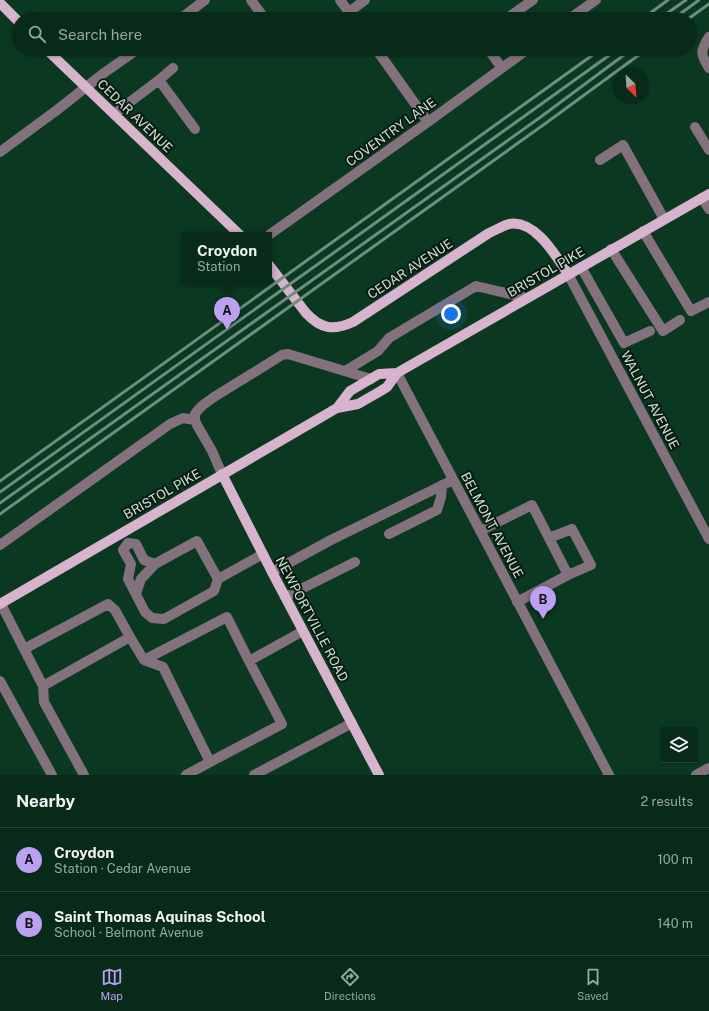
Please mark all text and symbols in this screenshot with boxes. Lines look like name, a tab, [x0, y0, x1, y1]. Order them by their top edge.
search box	[12, 12, 697, 56]
icon: search	[26, 23, 48, 45]
text: Search here	[58, 26, 142, 43]
north arrow	[613, 68, 649, 104]
street label: CEDAR AVENUE	[94, 76, 176, 156]
street label: COVENTRY LANE	[343, 94, 439, 170]
popup	[182, 232, 272, 284]
street label: CEDAR AVENUE	[365, 236, 455, 302]
text: Croydon	[197, 242, 257, 259]
street label: BRISTOL PIKE	[505, 244, 587, 300]
text: Station	[197, 259, 240, 274]
pin: A	[214, 297, 240, 330]
your location	[441, 304, 461, 324]
street label: WALNUT AVENUE	[618, 348, 682, 452]
street label: BRISTOL PIKE	[121, 466, 203, 522]
street label: BELMONT AVENUE	[458, 469, 526, 581]
street label: NEWPORTVILLE ROAD	[273, 554, 351, 684]
pin: B	[530, 586, 556, 619]
map controls	[661, 727, 697, 763]
button: layers	[661, 727, 697, 763]
text: Nearby	[16, 791, 75, 811]
text: 2 results	[641, 794, 693, 809]
text: Croydon	[54, 844, 114, 861]
text: A	[24, 852, 34, 867]
text: 100 m	[657, 852, 693, 867]
text: Station · Cedar Avenue	[54, 861, 191, 876]
text: Saint Thomas Aquinas School	[54, 908, 266, 925]
text: B	[25, 916, 33, 931]
text: 140 m	[657, 916, 693, 931]
text: School · Belmont Avenue	[54, 925, 204, 940]
tab: Map	[101, 966, 123, 1002]
tab: Directions	[324, 966, 376, 1002]
tab: Saved	[577, 966, 608, 1002]

